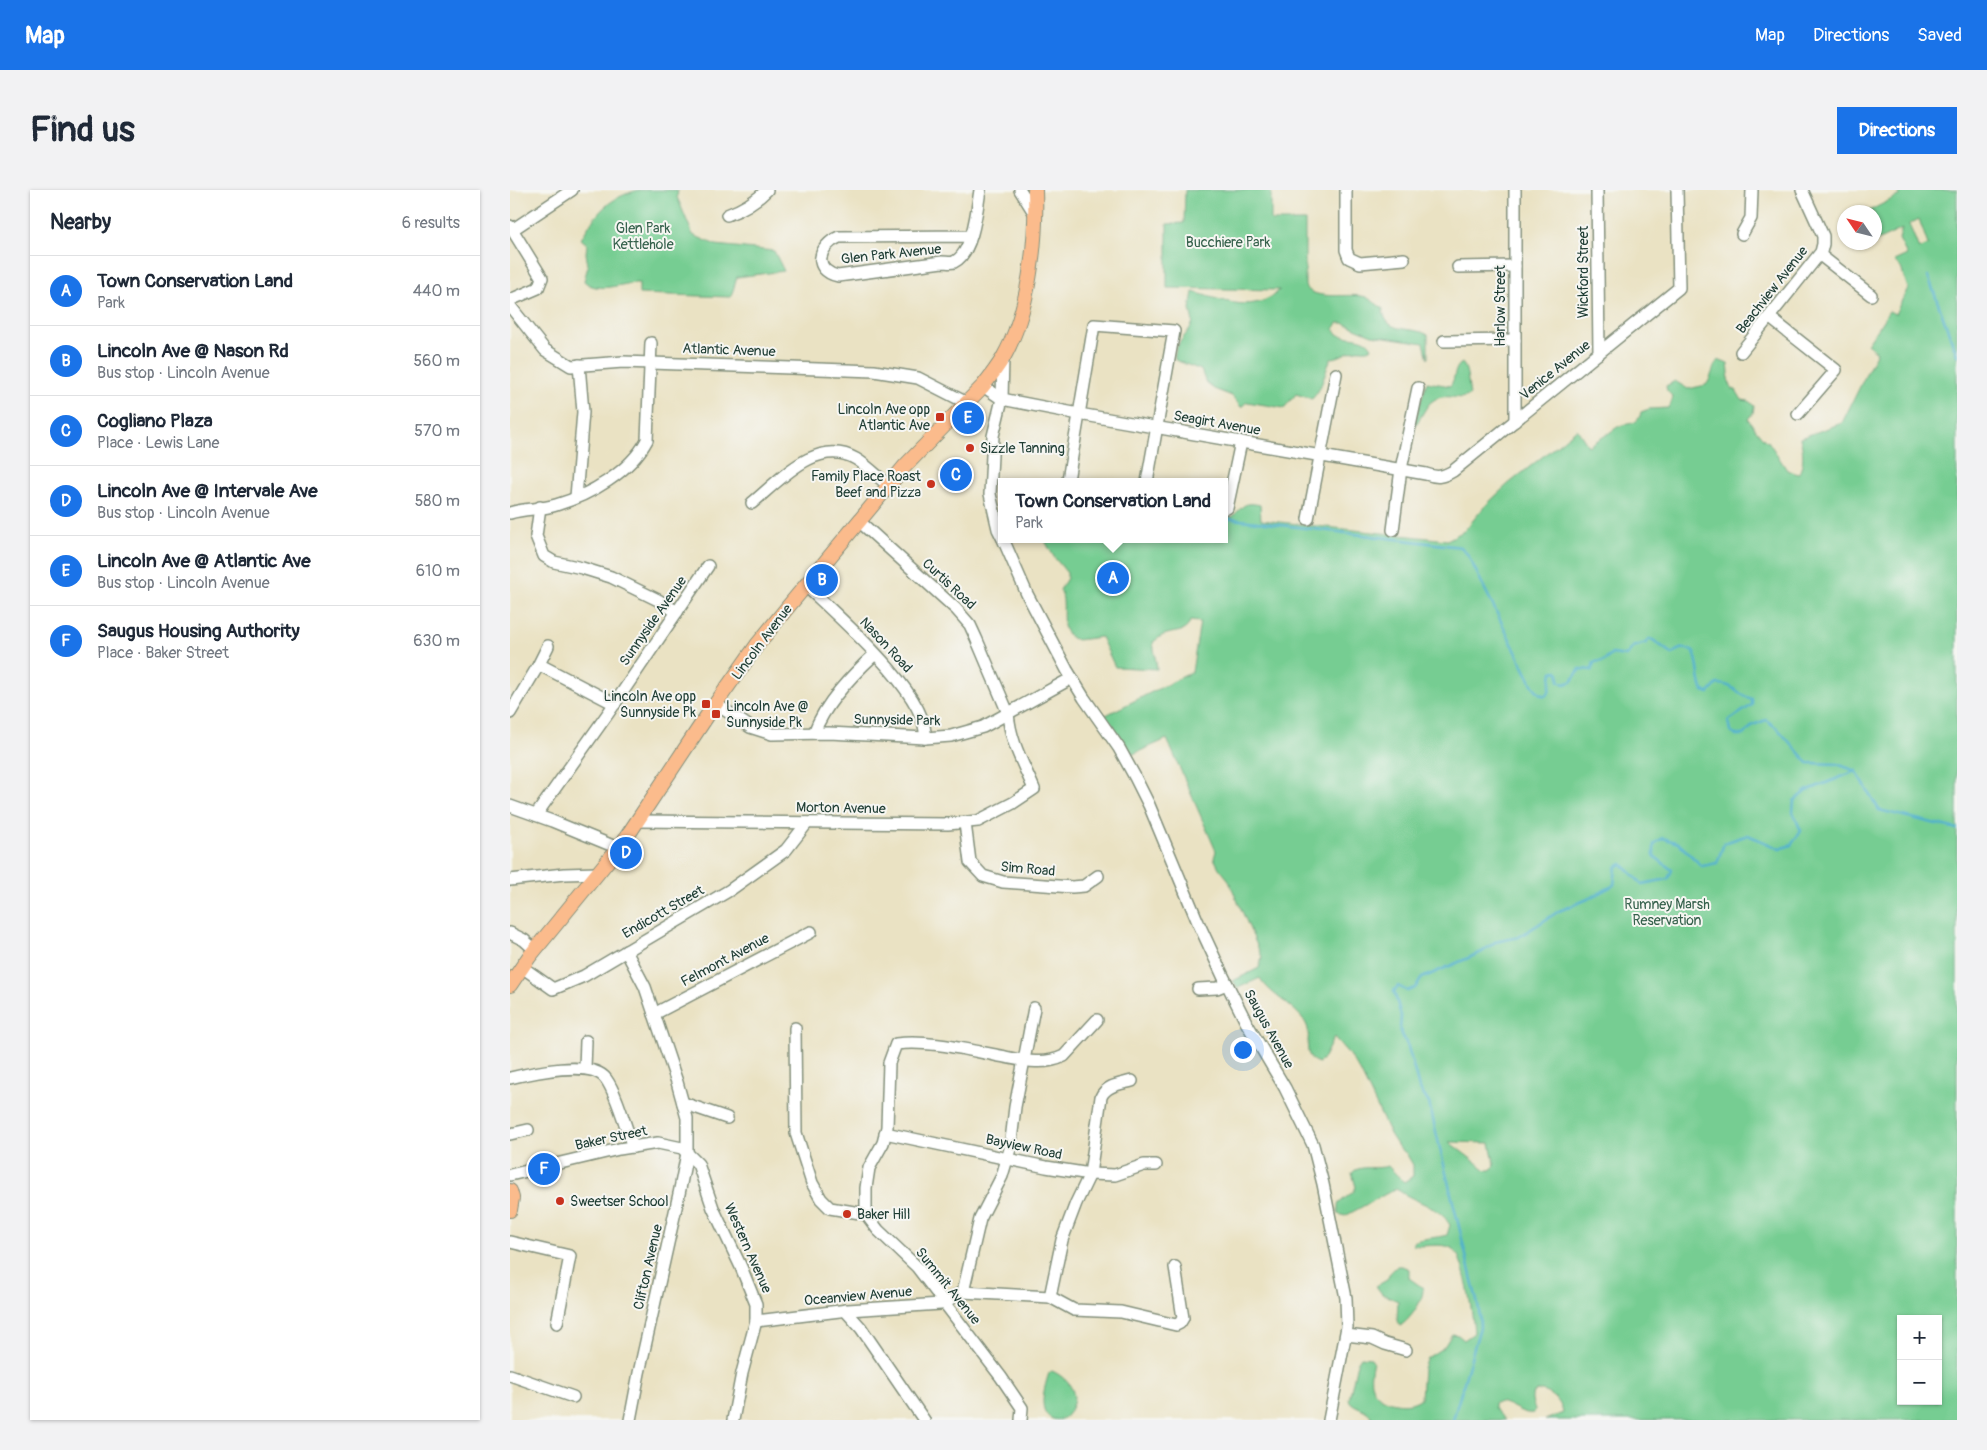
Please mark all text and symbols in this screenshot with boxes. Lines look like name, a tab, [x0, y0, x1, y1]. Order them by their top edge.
text: Map	[25, 21, 65, 50]
text: Map	[1755, 24, 1785, 47]
text: Directions	[1813, 24, 1889, 47]
text: Saved	[1917, 24, 1962, 47]
button: Directions	[1837, 107, 1957, 154]
text: Find us	[30, 108, 135, 152]
north arrow	[1837, 205, 1882, 250]
text: Nearby	[50, 209, 111, 236]
text: 6 results	[402, 213, 460, 233]
park label: Glen Park Kettlehole	[612, 220, 674, 253]
street label: Wickford Street	[1575, 225, 1592, 318]
park label: Bucchiere Park	[1186, 234, 1270, 251]
street label: Glen Park Avenue	[840, 240, 942, 268]
street label: Beachview Avenue	[1733, 243, 1811, 337]
street label: Harlow Street	[1492, 265, 1509, 347]
text: Town Conservation Land	[97, 269, 293, 293]
text: A	[61, 281, 71, 301]
text: 440 m	[413, 281, 460, 301]
text: Park	[97, 293, 125, 313]
street label: Venice Avenue	[1516, 336, 1594, 404]
text: Lincoln Ave @ Nason Rd	[97, 339, 289, 363]
street label: Atlantic Avenue	[682, 340, 776, 360]
text: B	[61, 351, 71, 371]
text: 560 m	[413, 351, 460, 371]
text: Bus stop · Lincoln Avenue	[97, 363, 270, 383]
pin: E	[952, 399, 984, 437]
place label: Lincoln Ave opp Atlantic Ave	[838, 401, 930, 434]
street label: Seagirt Avenue	[1172, 407, 1262, 439]
text: Cogliano Plaza	[97, 409, 213, 433]
marker: Lincoln Ave opp Atlantic Ave	[934, 411, 946, 423]
text: C	[61, 421, 71, 441]
text: 570 m	[414, 421, 460, 441]
text: Place · Lewis Lane	[97, 433, 219, 453]
place label: Sizzle Tanning	[980, 440, 1065, 457]
marker: Sizzle Tanning	[964, 442, 976, 454]
pin: C	[940, 456, 972, 494]
place label: Family Place Roast Beef and Pizza	[811, 468, 921, 501]
marker: Family Place Roast Beef and Pizza	[925, 478, 937, 490]
popup	[998, 478, 1228, 543]
text: Lincoln Ave @ Intervale Ave	[97, 479, 318, 503]
text: Town Conservation Land	[1015, 489, 1211, 513]
text: D	[61, 491, 71, 511]
text: 580 m	[415, 491, 460, 511]
text: Bus stop · Lincoln Avenue	[97, 503, 270, 523]
text: Park	[1015, 513, 1043, 533]
text: Lincoln Ave @ Atlantic Ave	[97, 549, 311, 573]
street label: Curtis Road	[919, 555, 979, 613]
pin: A	[1097, 559, 1129, 597]
text: E	[62, 561, 70, 581]
text: 610 m	[416, 561, 460, 581]
pin: B	[806, 561, 838, 599]
text: Bus stop · Lincoln Avenue	[97, 573, 270, 593]
street label: Sunnyside Avenue	[616, 573, 690, 669]
street label: Lincoln Avenue	[728, 601, 796, 683]
street label: Nason Road	[856, 614, 916, 676]
text: Saugus Housing Authority	[97, 619, 300, 643]
text: F	[61, 631, 71, 651]
text: 630 m	[413, 631, 460, 651]
text: Place · Baker Street	[97, 643, 229, 663]
place label: Lincoln Ave opp Sunnyside Pk	[604, 688, 696, 721]
marker: Lincoln Ave opp Sunnyside Pk	[700, 698, 712, 710]
place label: Lincoln Ave @ Sunnyside Pk	[726, 698, 809, 731]
marker: Lincoln Ave @ Sunnyside Pk	[710, 708, 722, 720]
street label: Sunnyside Park	[853, 711, 941, 729]
street label: Morton Avenue	[796, 799, 886, 817]
pin: D	[610, 834, 642, 872]
street label: Sim Road	[1000, 858, 1056, 880]
street label: Endicott Street	[619, 882, 707, 942]
park label: Rumney Marsh Reservation	[1624, 896, 1710, 929]
street label: Felmont Avenue	[678, 930, 772, 990]
street label: Saugus Avenue	[1240, 986, 1298, 1072]
your location	[1230, 1037, 1256, 1063]
street label: Baker Street	[573, 1122, 649, 1154]
street label: Bayview Road	[984, 1131, 1064, 1163]
pin: F	[528, 1150, 560, 1188]
place label: Sweetser School	[570, 1193, 668, 1210]
marker: Sweetser School	[554, 1195, 566, 1207]
street label: Western Avenue	[721, 1200, 775, 1296]
place label: Baker Hill	[857, 1206, 910, 1223]
marker: Baker Hill	[841, 1208, 853, 1220]
street label: Clifton Avenue	[630, 1223, 666, 1311]
street label: Summit Avenue	[912, 1244, 984, 1328]
street label: Oceanview Avenue	[803, 1283, 913, 1309]
map controls	[1897, 1315, 1942, 1405]
button: +	[1897, 1315, 1942, 1360]
button: −	[1897, 1360, 1942, 1405]

